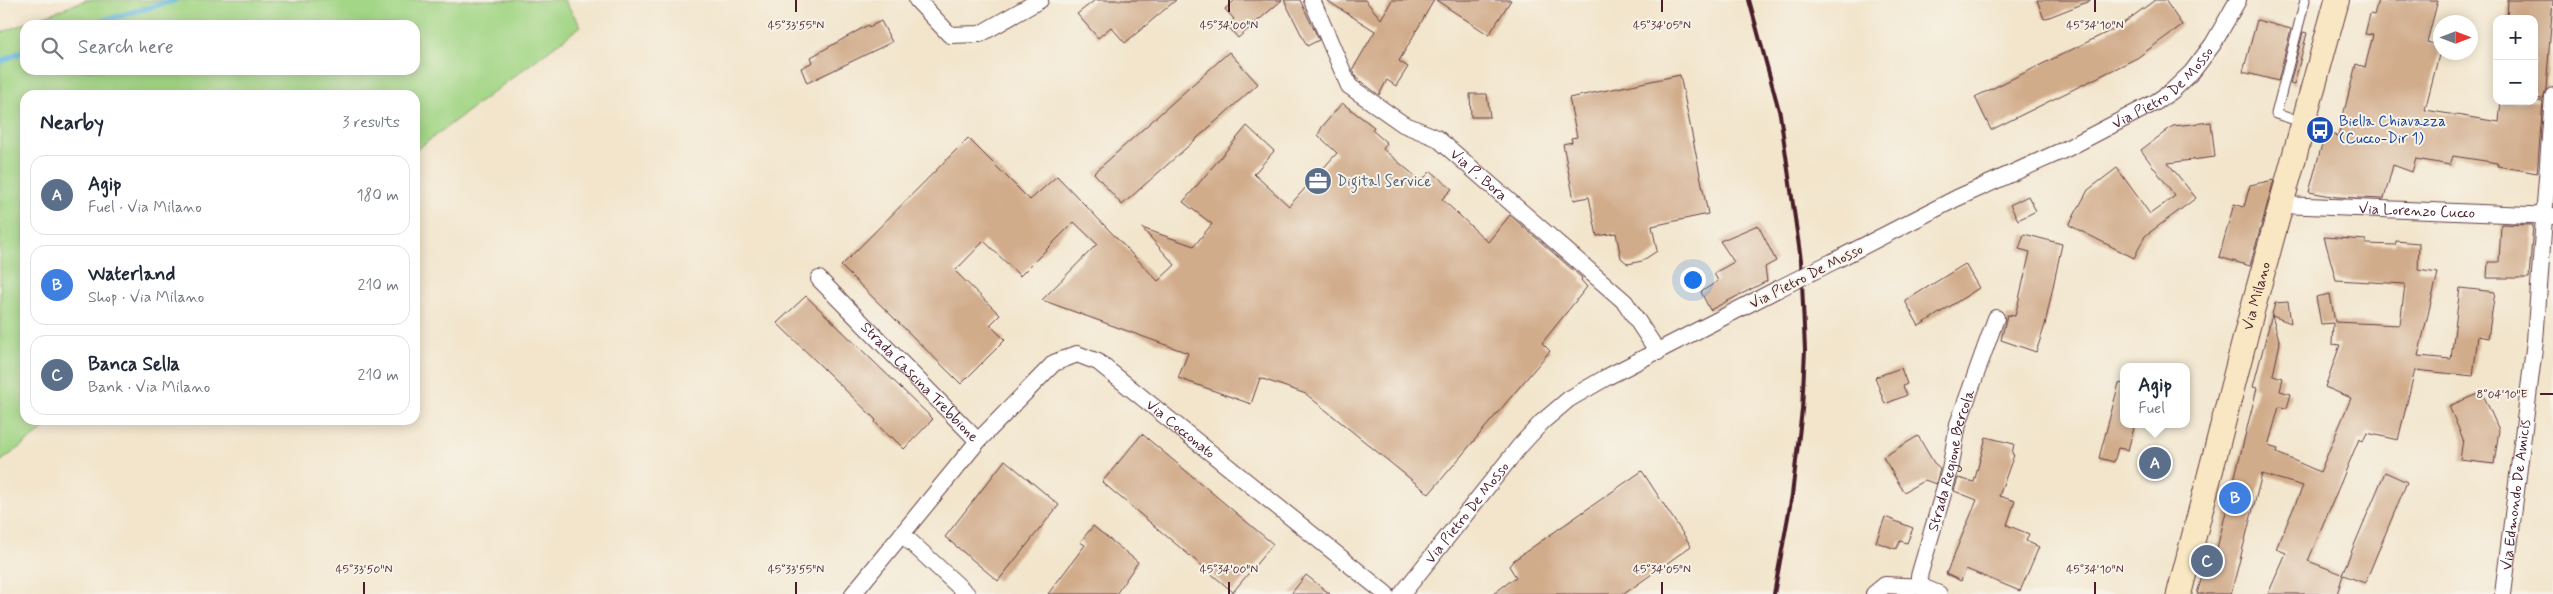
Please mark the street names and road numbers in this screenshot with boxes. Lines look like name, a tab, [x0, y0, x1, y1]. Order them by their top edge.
street label: Via Pietro De Mosso	[2109, 43, 2219, 134]
street label: Via P. Bora	[1445, 145, 1511, 206]
street label: Via Lorenzo Cucco	[2358, 199, 2475, 224]
street label: Via Pietro De Mosso	[1746, 240, 1867, 314]
street label: Via Milano	[2239, 260, 2276, 332]
street label: Strada Cascina Trebbione	[856, 318, 983, 447]
street label: Strada Regione Bercola	[1924, 386, 1981, 534]
street label: Via Cocconato	[1141, 395, 1219, 464]
street label: Via Edmondo De Amicis	[2497, 418, 2536, 572]
street label: Via Pietro De Mosso	[1421, 458, 1514, 568]

